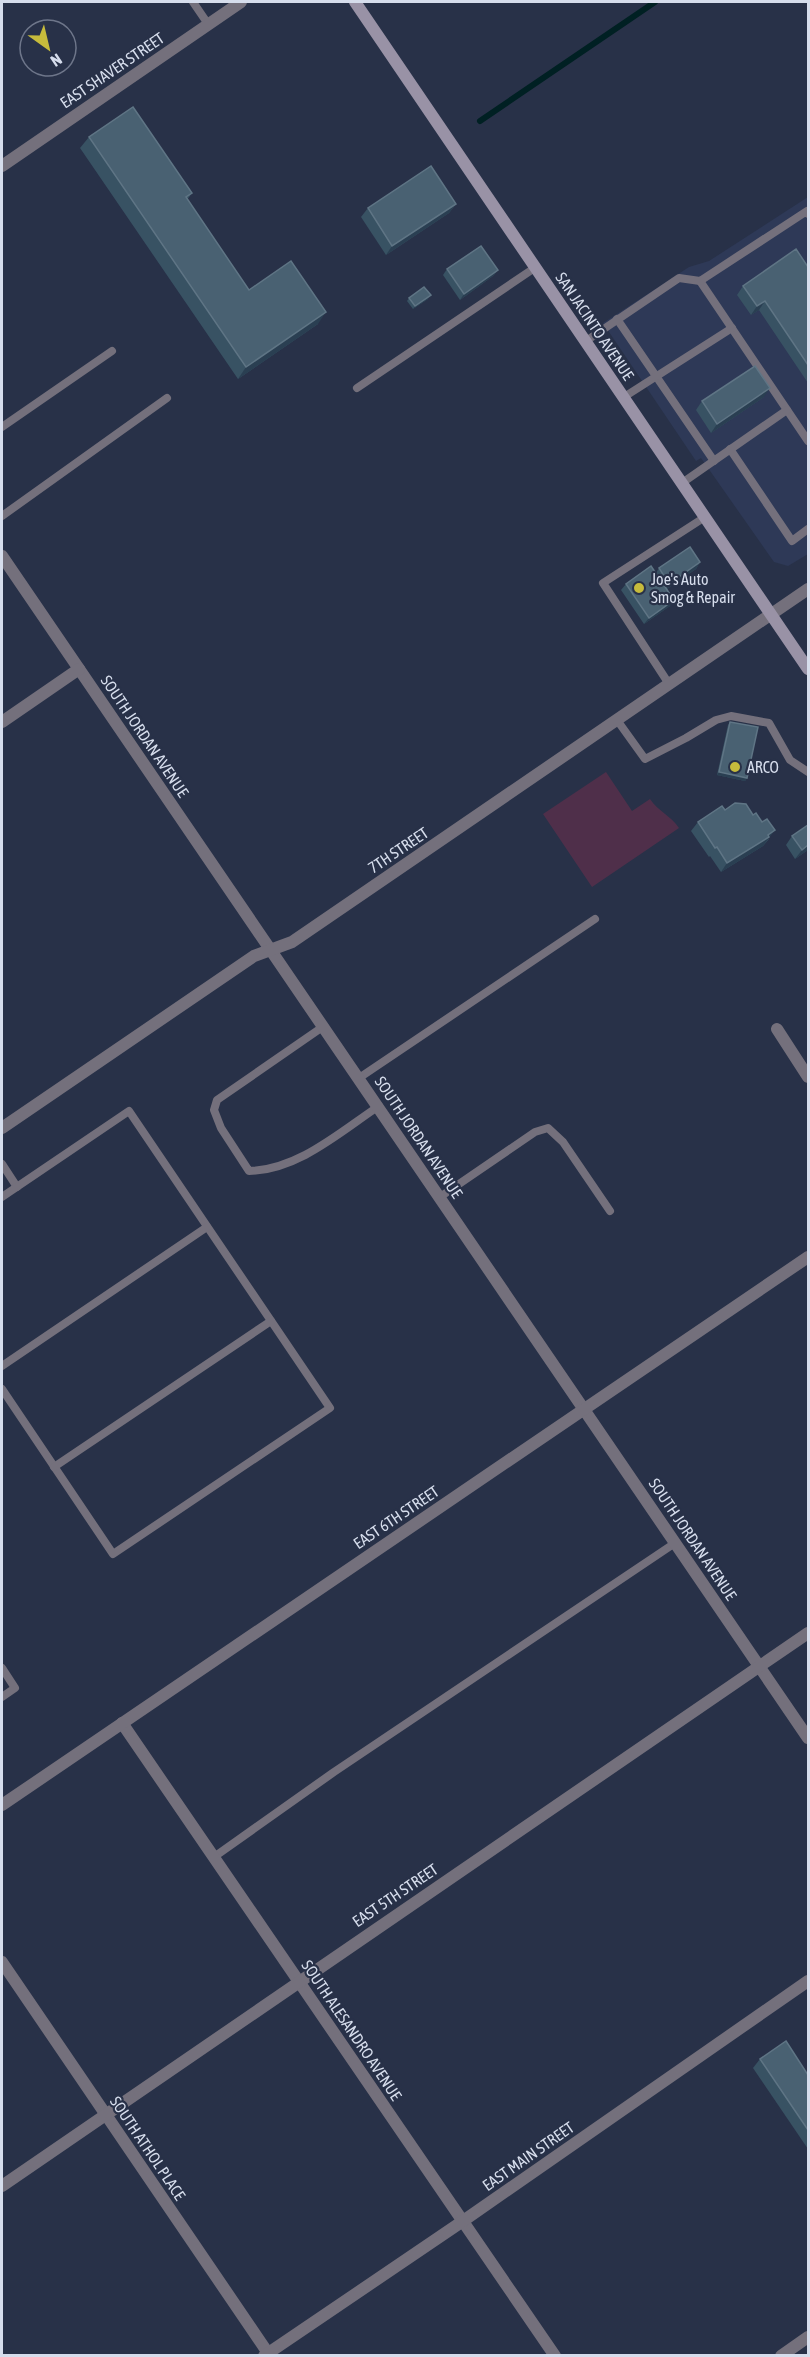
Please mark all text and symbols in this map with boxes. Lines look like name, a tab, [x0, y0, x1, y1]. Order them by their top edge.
north arrow	[18, 18, 78, 78]
street label: EAST SHAVER STREET	[57, 29, 167, 111]
text: N	[47, 50, 65, 71]
street label: SAN JACINTO AVENUE	[552, 269, 638, 383]
place label: Joe's Auto Smog & Repair	[651, 570, 735, 607]
marker: Joe's Auto Smog & Repair	[632, 581, 646, 595]
street label: SOUTH JORDAN AVENUE	[98, 672, 192, 800]
place label: ARCO	[747, 758, 779, 776]
marker: ARCO	[728, 760, 742, 774]
street label: 7TH STREET	[365, 823, 431, 877]
street label: SOUTH JORDAN AVENUE	[372, 1073, 466, 1201]
street label: SOUTH JORDAN AVENUE	[646, 1475, 740, 1603]
street label: EAST 6TH STREET	[350, 1482, 442, 1552]
street label: EAST 5TH STREET	[349, 1860, 441, 1930]
street label: SOUTH ALESANDRO AVENUE	[298, 1957, 406, 2104]
street label: SOUTH ATHOL PLACE	[107, 2093, 189, 2203]
street label: EAST MAIN STREET	[479, 2118, 577, 2194]

